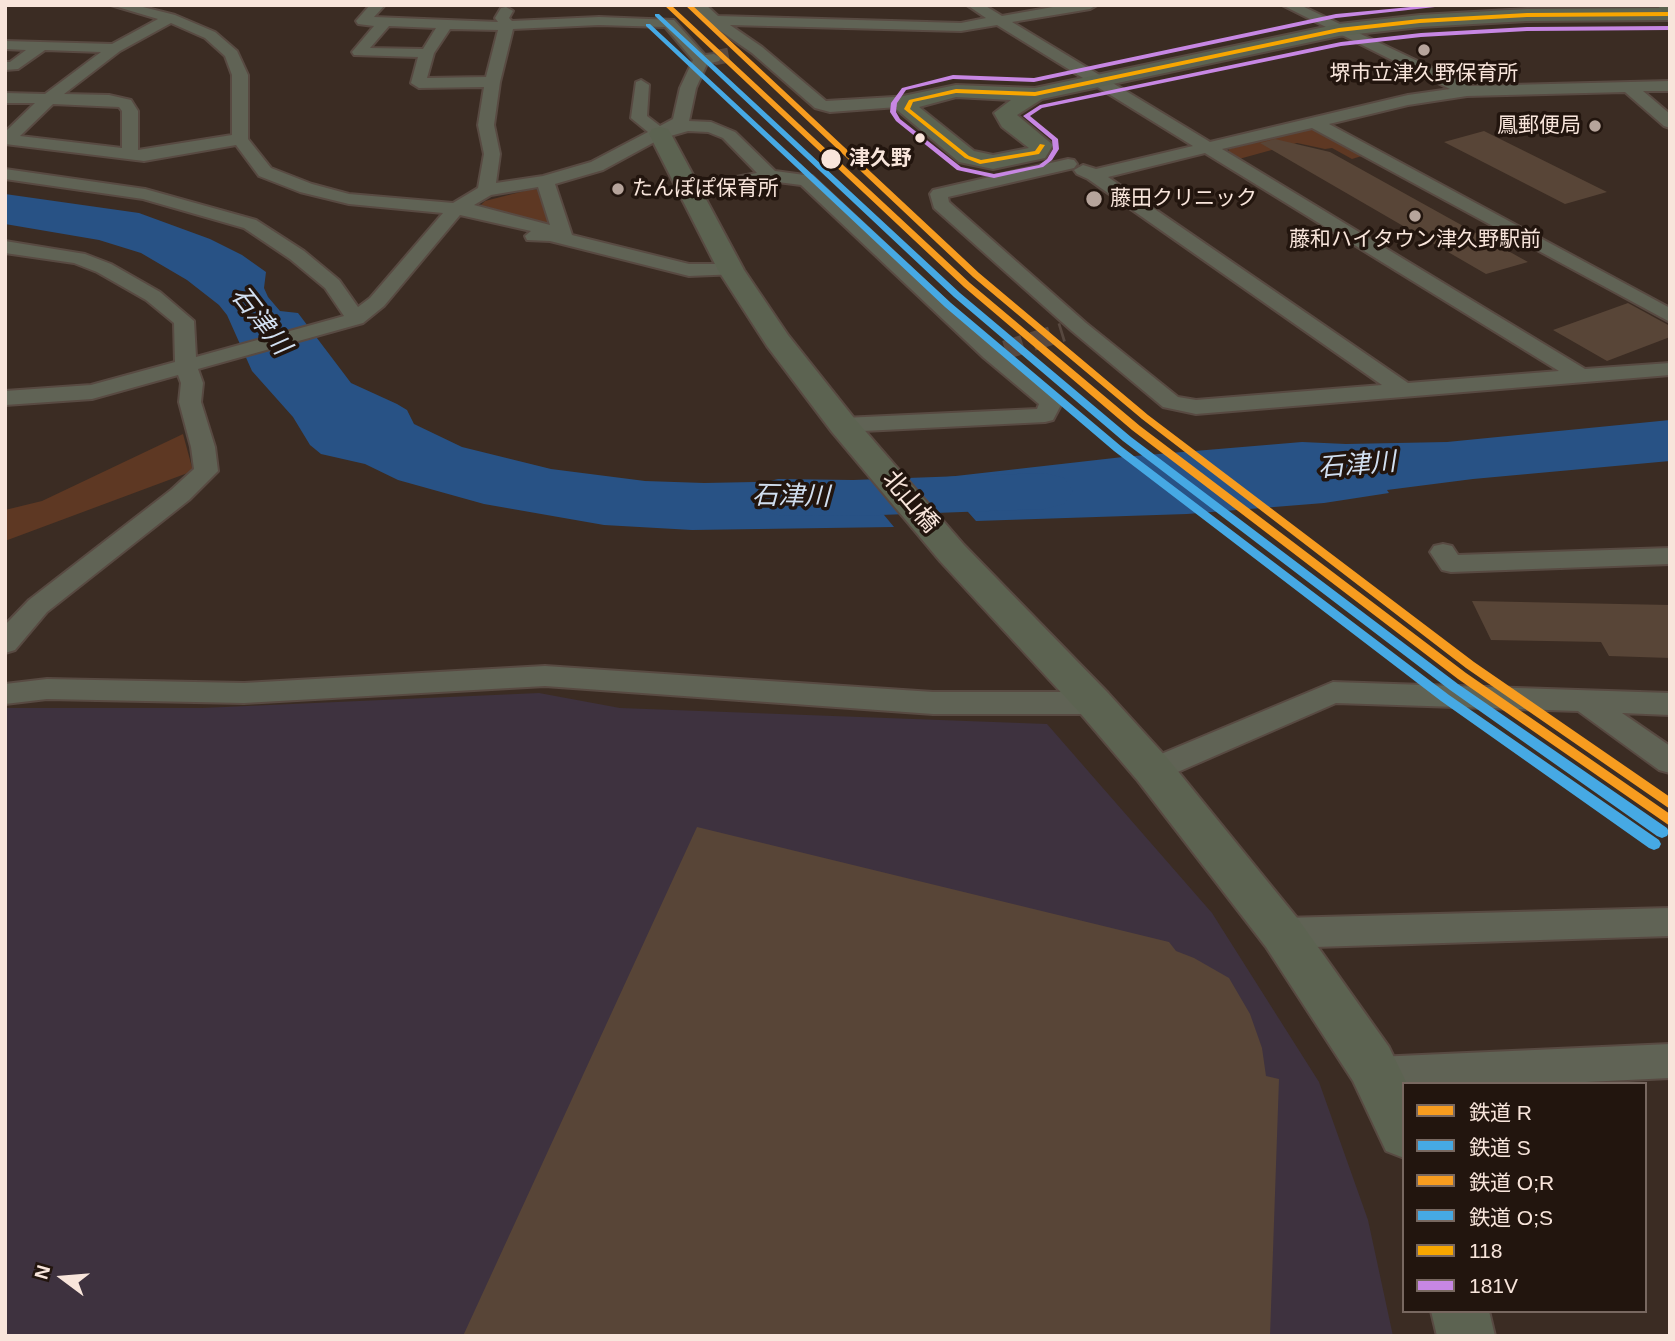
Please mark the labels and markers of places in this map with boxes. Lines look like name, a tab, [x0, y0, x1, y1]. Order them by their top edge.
marker: 堺市立津久野保育所	[1416, 42, 1432, 58]
place label: 堺市立津久野保育所	[1330, 61, 1518, 87]
place label: 鳳郵便局	[1497, 113, 1581, 139]
marker: 鳳郵便局	[1587, 118, 1603, 134]
unlabelled marker	[913, 131, 927, 145]
place label: 津久野	[849, 146, 912, 172]
marker: 津久野	[819, 147, 843, 171]
place label: たんぽぽ保育所	[632, 176, 779, 202]
marker: たんぽぽ保育所	[610, 181, 626, 197]
place label: 藤田クリニック	[1110, 186, 1257, 212]
marker: 藤田クリニック	[1084, 189, 1104, 209]
marker: 藤和ハイタウン津久野駅前	[1407, 208, 1423, 224]
place label: 藤和ハイタウン津久野駅前	[1289, 227, 1541, 253]

